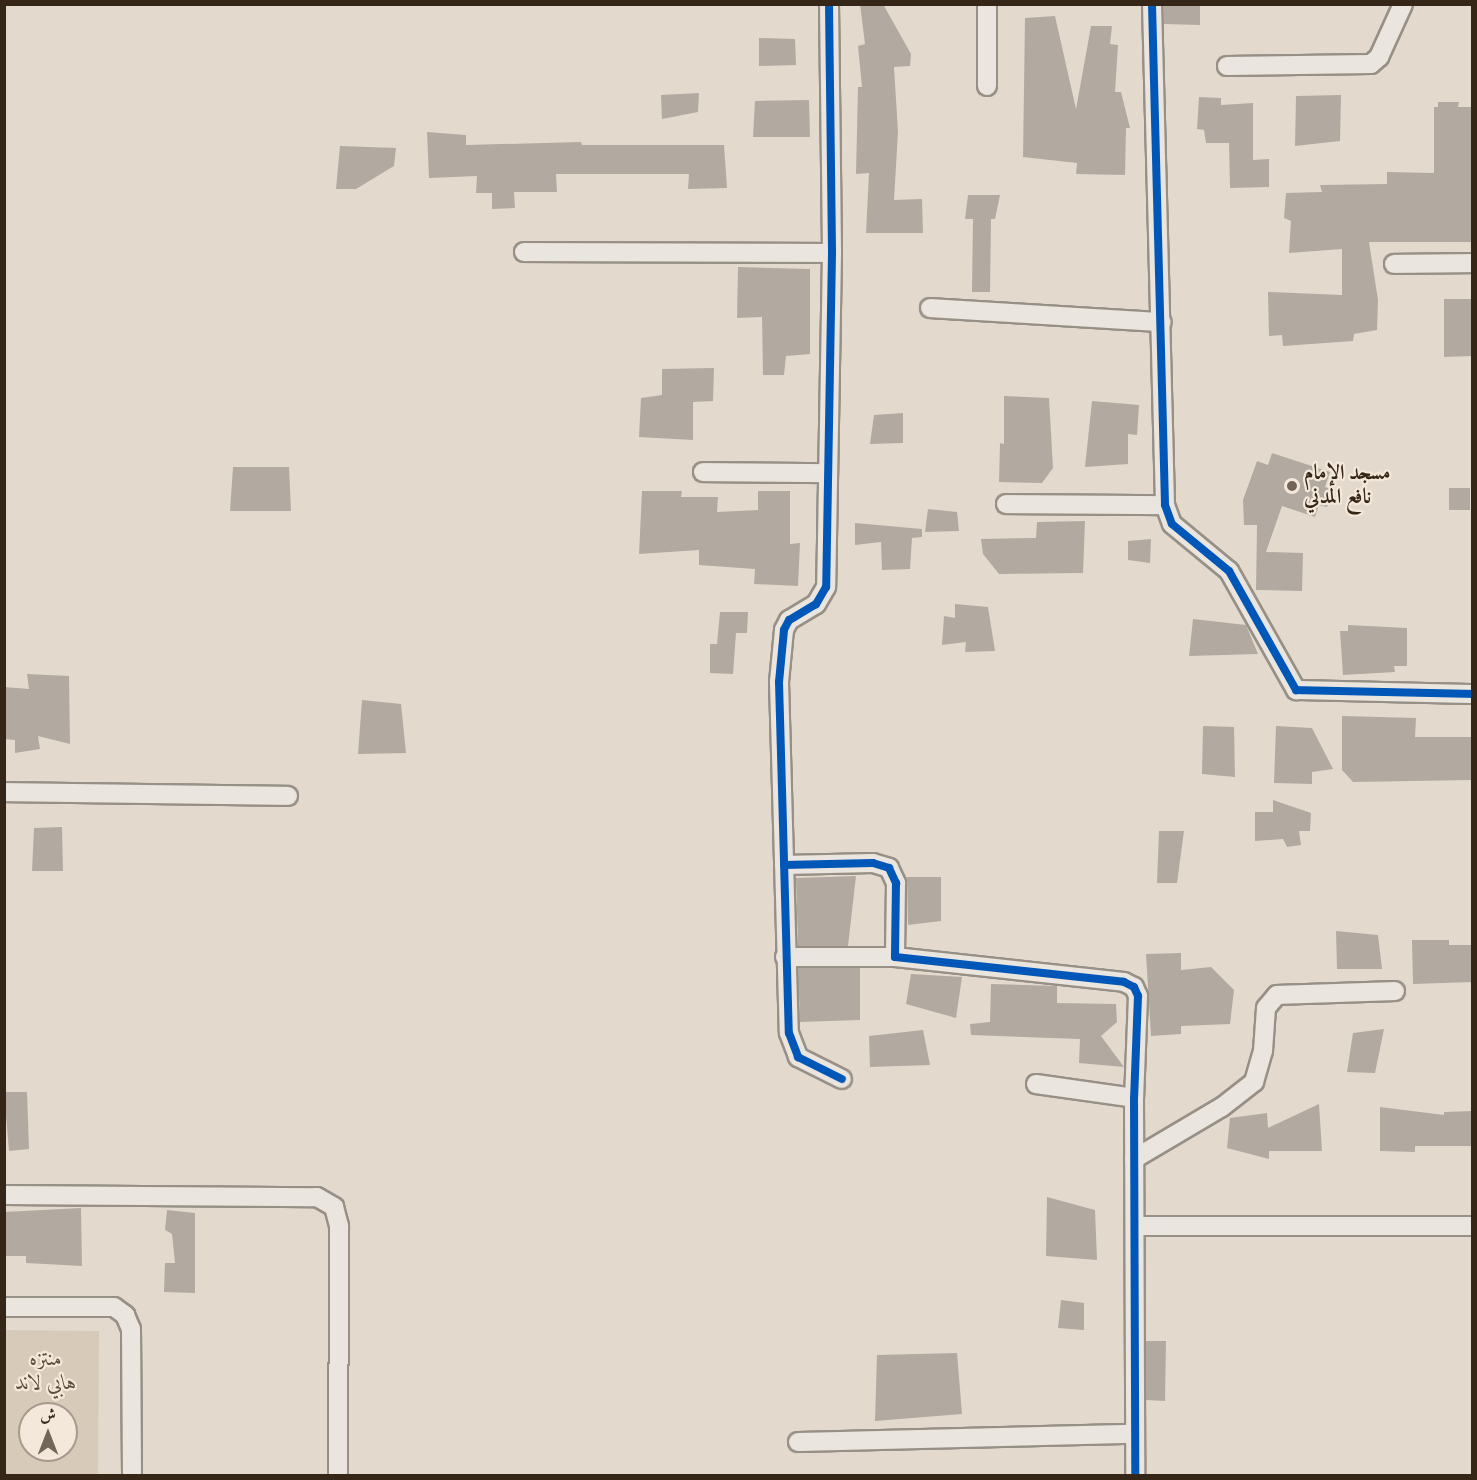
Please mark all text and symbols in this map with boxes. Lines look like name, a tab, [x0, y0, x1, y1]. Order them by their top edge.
place label: مسجد الإمام نافع المدني	[1304, 461, 1390, 511]
marker: مسجد الإمام نافع المدني	[1285, 479, 1299, 493]
park label: منتزه هابي لاند	[15, 1347, 77, 1397]
north arrow	[18, 1402, 78, 1462]
text: ش	[40, 1406, 56, 1426]

